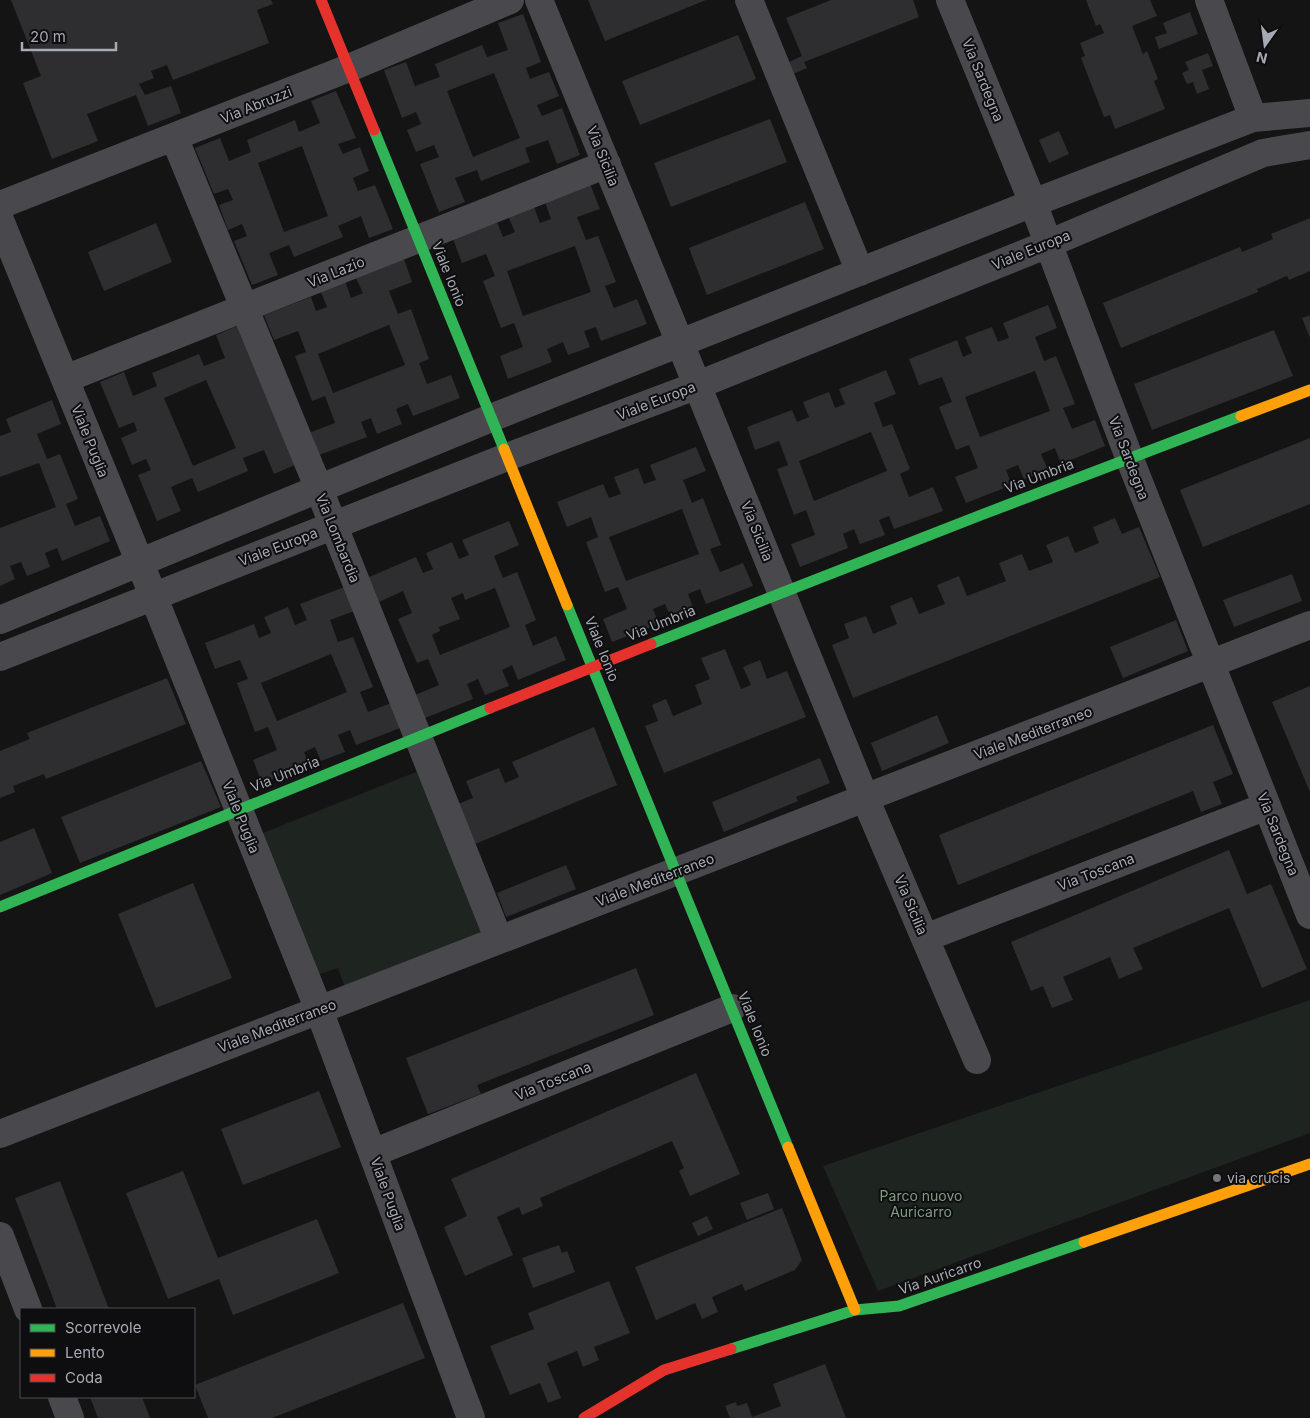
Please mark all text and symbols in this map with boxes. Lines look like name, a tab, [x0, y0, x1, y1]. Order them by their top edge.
scale bar	[22, 20, 116, 52]
north arrow	[1240, 20, 1290, 70]
text: 20 m	[30, 27, 66, 46]
street label: Via Sardegna	[959, 36, 1008, 124]
text: N	[1255, 49, 1269, 68]
street label: Via Abruzzi	[218, 83, 294, 127]
street label: Via Sicilia	[584, 123, 623, 188]
street label: Viale Europa	[989, 226, 1073, 273]
street label: Viale Ionio	[429, 239, 470, 309]
street label: Via Lazio	[305, 252, 367, 291]
street label: Viale Europa	[614, 378, 698, 423]
street label: Viale Puglia	[68, 402, 113, 480]
street label: Via Sardegna	[1106, 414, 1153, 502]
street label: Via Umbria	[1002, 455, 1076, 497]
street label: Via Lombardia	[313, 491, 364, 585]
street label: Via Sicilia	[738, 498, 777, 563]
street label: Viale Europa	[236, 524, 320, 569]
street label: Via Umbria	[624, 601, 698, 644]
street label: Viale Ionio	[582, 614, 623, 684]
street label: Viale Mediterraneo	[971, 702, 1094, 763]
street label: Via Umbria	[248, 752, 322, 795]
street label: Viale Puglia	[219, 778, 264, 856]
street label: Via Sardegna	[1254, 790, 1303, 878]
street label: Viale Mediterraneo	[593, 849, 716, 910]
street label: Via Toscana	[1055, 849, 1137, 894]
street label: Via Sicilia	[891, 872, 932, 937]
street label: Viale Ionio	[735, 989, 776, 1059]
street label: Viale Mediterraneo	[215, 995, 338, 1056]
street label: Via Toscana	[512, 1058, 593, 1104]
street label: Viale Puglia	[367, 1155, 410, 1233]
place label: via crucis	[1227, 1169, 1290, 1186]
marker: via crucis	[1211, 1172, 1223, 1184]
park label: Parco nuovo Auricarro	[880, 1187, 962, 1220]
street label: Via Auricarro	[896, 1253, 984, 1298]
legend	[20, 1308, 195, 1398]
text: Scorrevole	[65, 1318, 141, 1337]
text: Lento	[65, 1343, 105, 1362]
text: Coda	[65, 1368, 103, 1387]

